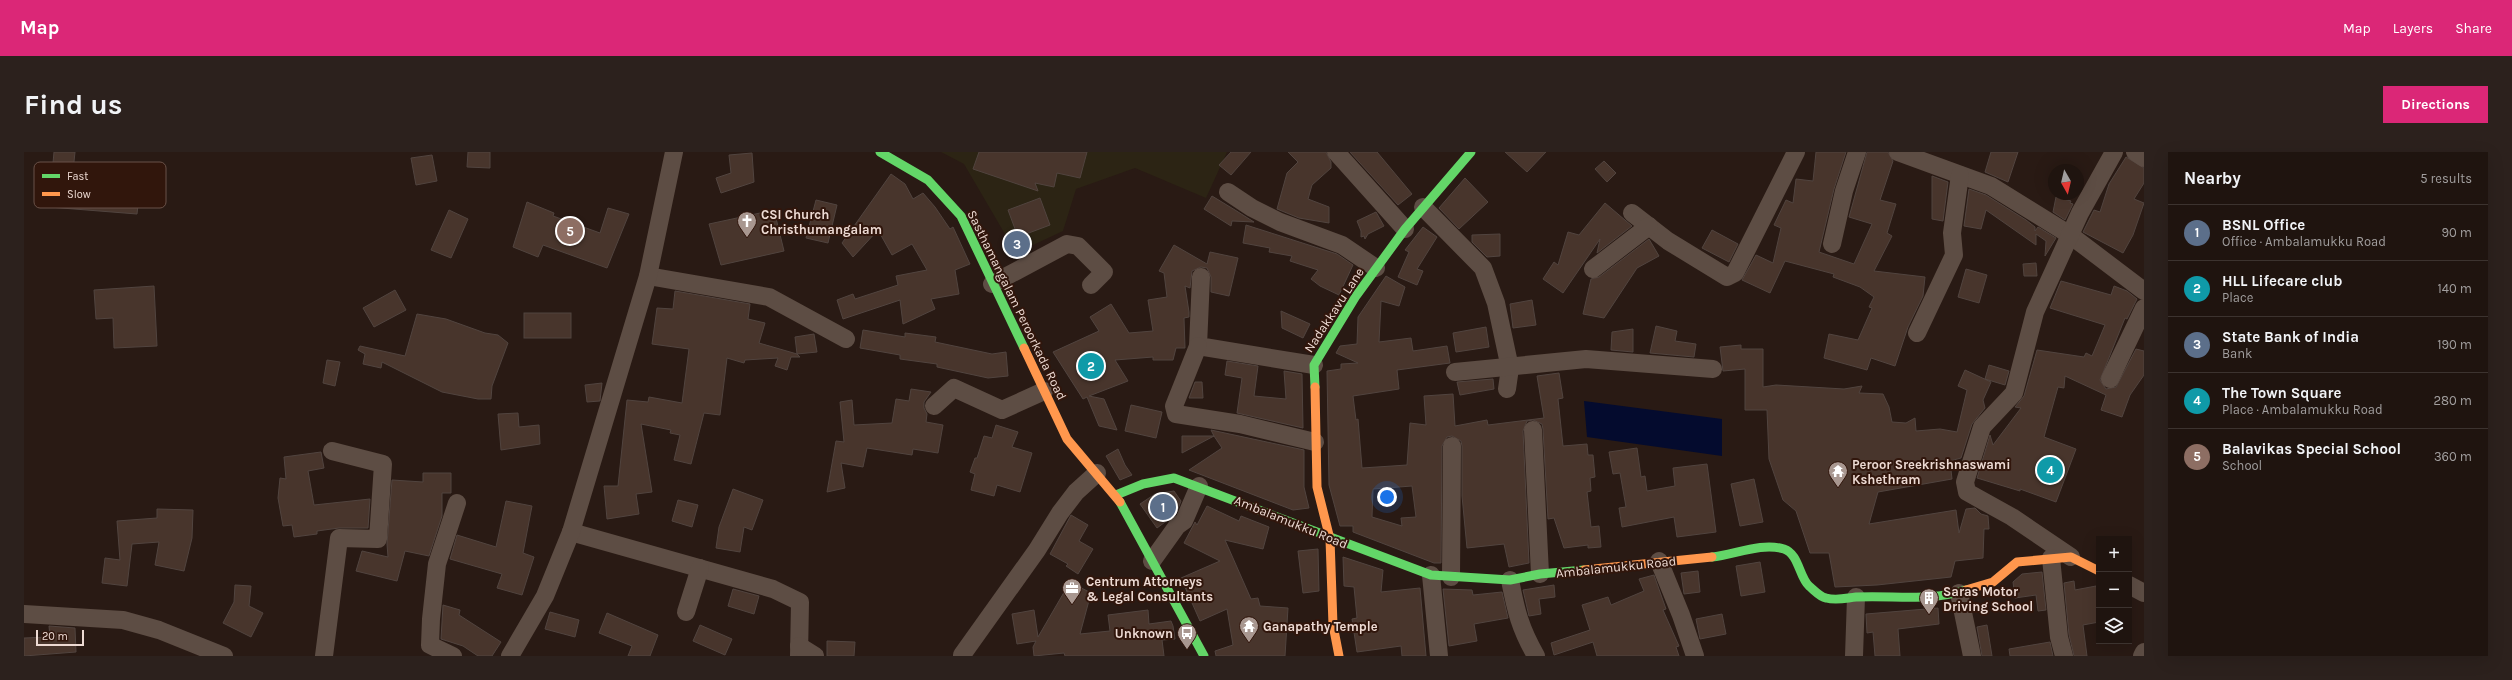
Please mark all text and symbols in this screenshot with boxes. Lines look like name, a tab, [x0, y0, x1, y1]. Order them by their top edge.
text: Map	[20, 17, 59, 39]
text: Map	[2343, 20, 2371, 37]
text: Layers	[2393, 20, 2433, 37]
text: Share	[2455, 20, 2492, 37]
button: Directions	[2383, 86, 2488, 123]
text: Find us	[24, 88, 123, 121]
legend	[34, 162, 166, 208]
north arrow	[2048, 164, 2084, 200]
text: Nearby	[2184, 168, 2241, 188]
text: Fast	[67, 170, 88, 183]
text: 5 results	[2420, 171, 2472, 186]
text: Slow	[67, 188, 91, 201]
place label: CSI Church Christhumangalam	[761, 207, 882, 237]
street label: Sasthamangalam Peroorkada Road	[964, 208, 1070, 402]
church icon: CSI Church Christhumangalam	[736, 210, 758, 238]
pin: 5	[557, 216, 583, 246]
text: BSNL Office	[2222, 216, 2305, 234]
text: 1	[2195, 225, 2199, 240]
text: 90 m	[2441, 225, 2472, 240]
pin: 3	[1004, 229, 1030, 259]
text: Office · Ambalamukku Road	[2222, 234, 2386, 249]
street label: Nadakkavu Lane	[1301, 265, 1367, 355]
text: HLL Lifecare club	[2222, 272, 2342, 290]
text: 2	[2193, 281, 2201, 296]
text: 140 m	[2437, 281, 2472, 296]
text: Place	[2222, 290, 2253, 305]
text: State Bank of India	[2222, 328, 2359, 346]
text: 3	[2193, 337, 2201, 352]
text: 190 m	[2437, 337, 2472, 352]
text: Bank	[2222, 346, 2252, 361]
pin: 2	[1078, 351, 1104, 381]
text: The Town Square	[2222, 384, 2341, 402]
text: 4	[2193, 393, 2201, 408]
text: 280 m	[2434, 393, 2472, 408]
text: Place · Ambalamukku Road	[2222, 402, 2383, 417]
text: Balavikas Special School	[2222, 440, 2401, 458]
text: 5	[2193, 449, 2201, 464]
text: 360 m	[2434, 449, 2472, 464]
pin: 4	[2037, 455, 2063, 485]
place label: Peroor Sreekrishnaswami Kshethram	[1852, 457, 2010, 487]
text: School	[2222, 458, 2262, 473]
temple icon: Peroor Sreekrishnaswami Kshethram	[1827, 460, 1849, 488]
your location	[1377, 487, 1397, 507]
pin: 1	[1150, 492, 1176, 522]
street label: Ambalamukku Road	[1232, 492, 1350, 552]
map controls	[2096, 536, 2132, 644]
button: +	[2096, 536, 2132, 572]
street label: Ambalamukku Road	[1555, 553, 1677, 581]
button: −	[2096, 572, 2132, 608]
place label: Centrum Attorneys & Legal Consultants	[1086, 574, 1213, 604]
office icon: Centrum Attorneys & Legal Consultants	[1061, 577, 1083, 605]
place label: Saras Motor Driving School	[1943, 584, 2033, 614]
building icon: Saras Motor Driving School	[1918, 587, 1940, 615]
button: layers	[2096, 608, 2132, 644]
temple icon: Ganapathy Temple	[1238, 615, 1260, 643]
place label: Ganapathy Temple	[1263, 619, 1378, 634]
bus stop icon: Unknown	[1176, 622, 1198, 650]
place label: Unknown	[1115, 626, 1173, 641]
scale bar	[36, 628, 84, 647]
text: 20 m	[42, 630, 68, 643]

